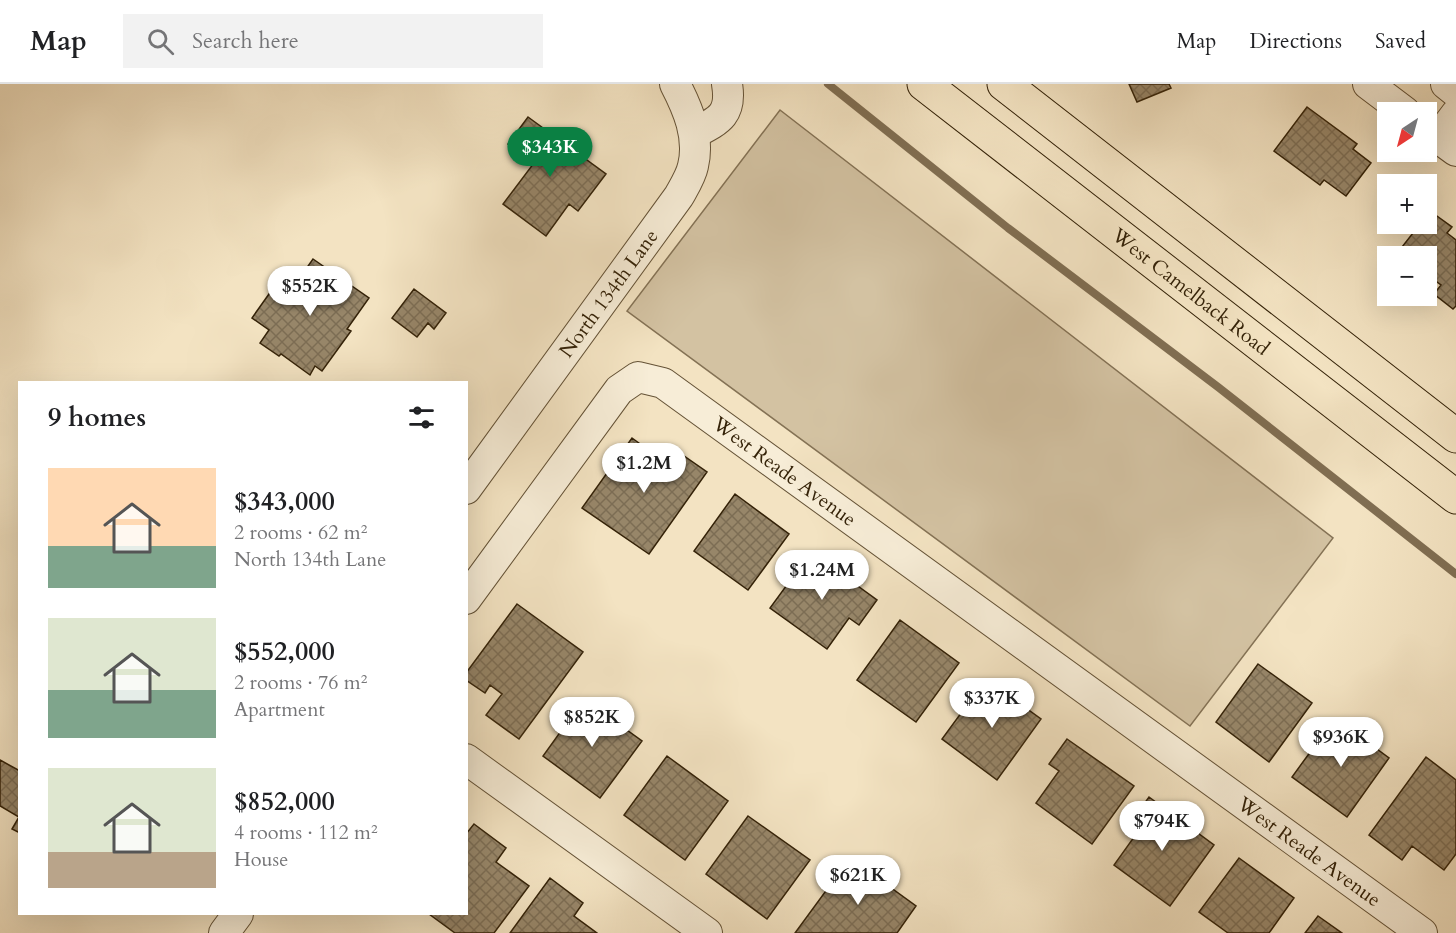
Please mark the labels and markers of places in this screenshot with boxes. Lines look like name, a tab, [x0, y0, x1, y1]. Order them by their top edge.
pin: $343K	[508, 127, 592, 178]
pin: $552K	[268, 266, 352, 317]
pin: $1.2M	[602, 443, 686, 494]
pin: $1.24M	[773, 550, 871, 601]
pin: $337K	[950, 678, 1034, 729]
pin: $852K	[550, 697, 634, 748]
pin: $936K	[1299, 717, 1383, 768]
pin: $794K	[1120, 801, 1204, 852]
pin: $621K	[816, 855, 900, 906]

